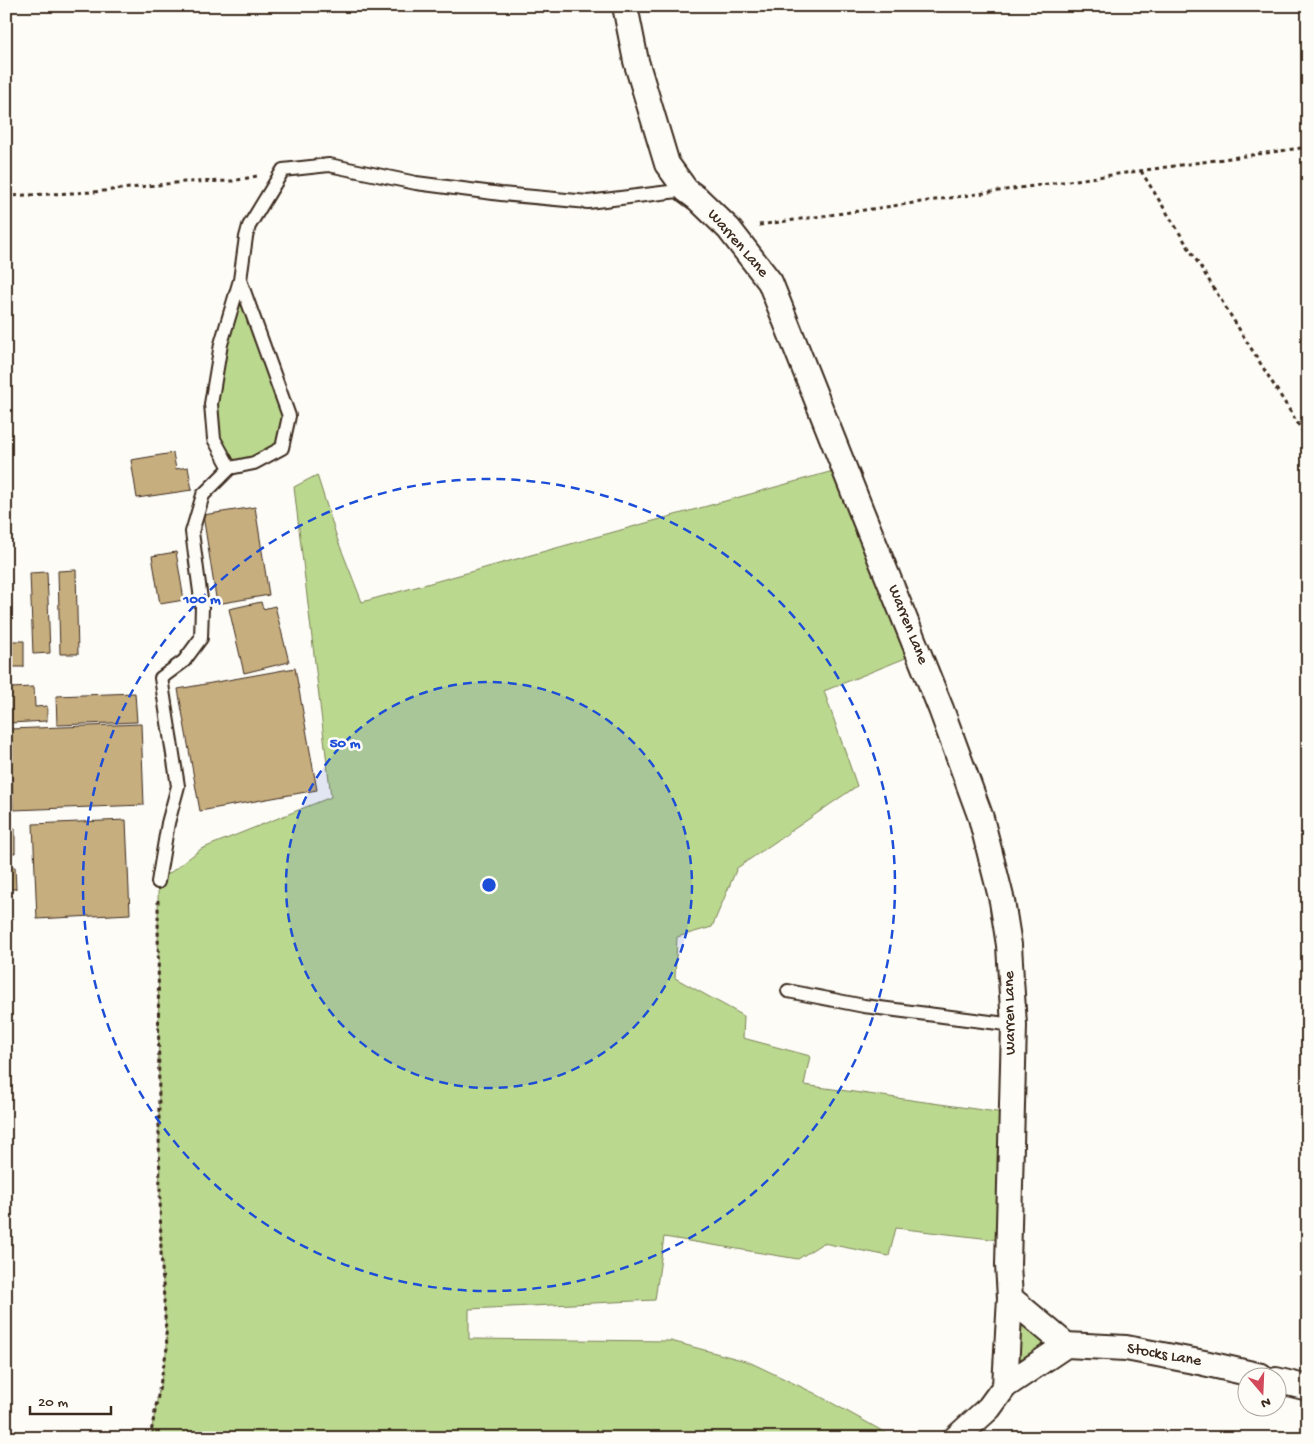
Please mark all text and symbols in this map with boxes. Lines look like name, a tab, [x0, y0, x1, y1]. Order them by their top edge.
street label: Warren Lane	[702, 206, 772, 283]
street label: Warren Lane	[882, 582, 932, 668]
text: 100 m	[182, 591, 221, 609]
text: 50 m	[330, 735, 361, 753]
centre of rings	[480, 876, 498, 894]
street label: Warren Lane	[1001, 970, 1021, 1055]
street label: Stocks Lane	[1125, 1340, 1203, 1372]
north arrow	[1236, 1366, 1286, 1416]
scale bar	[30, 1384, 111, 1416]
text: N	[1258, 1392, 1273, 1411]
text: 20 m	[38, 1394, 68, 1412]

